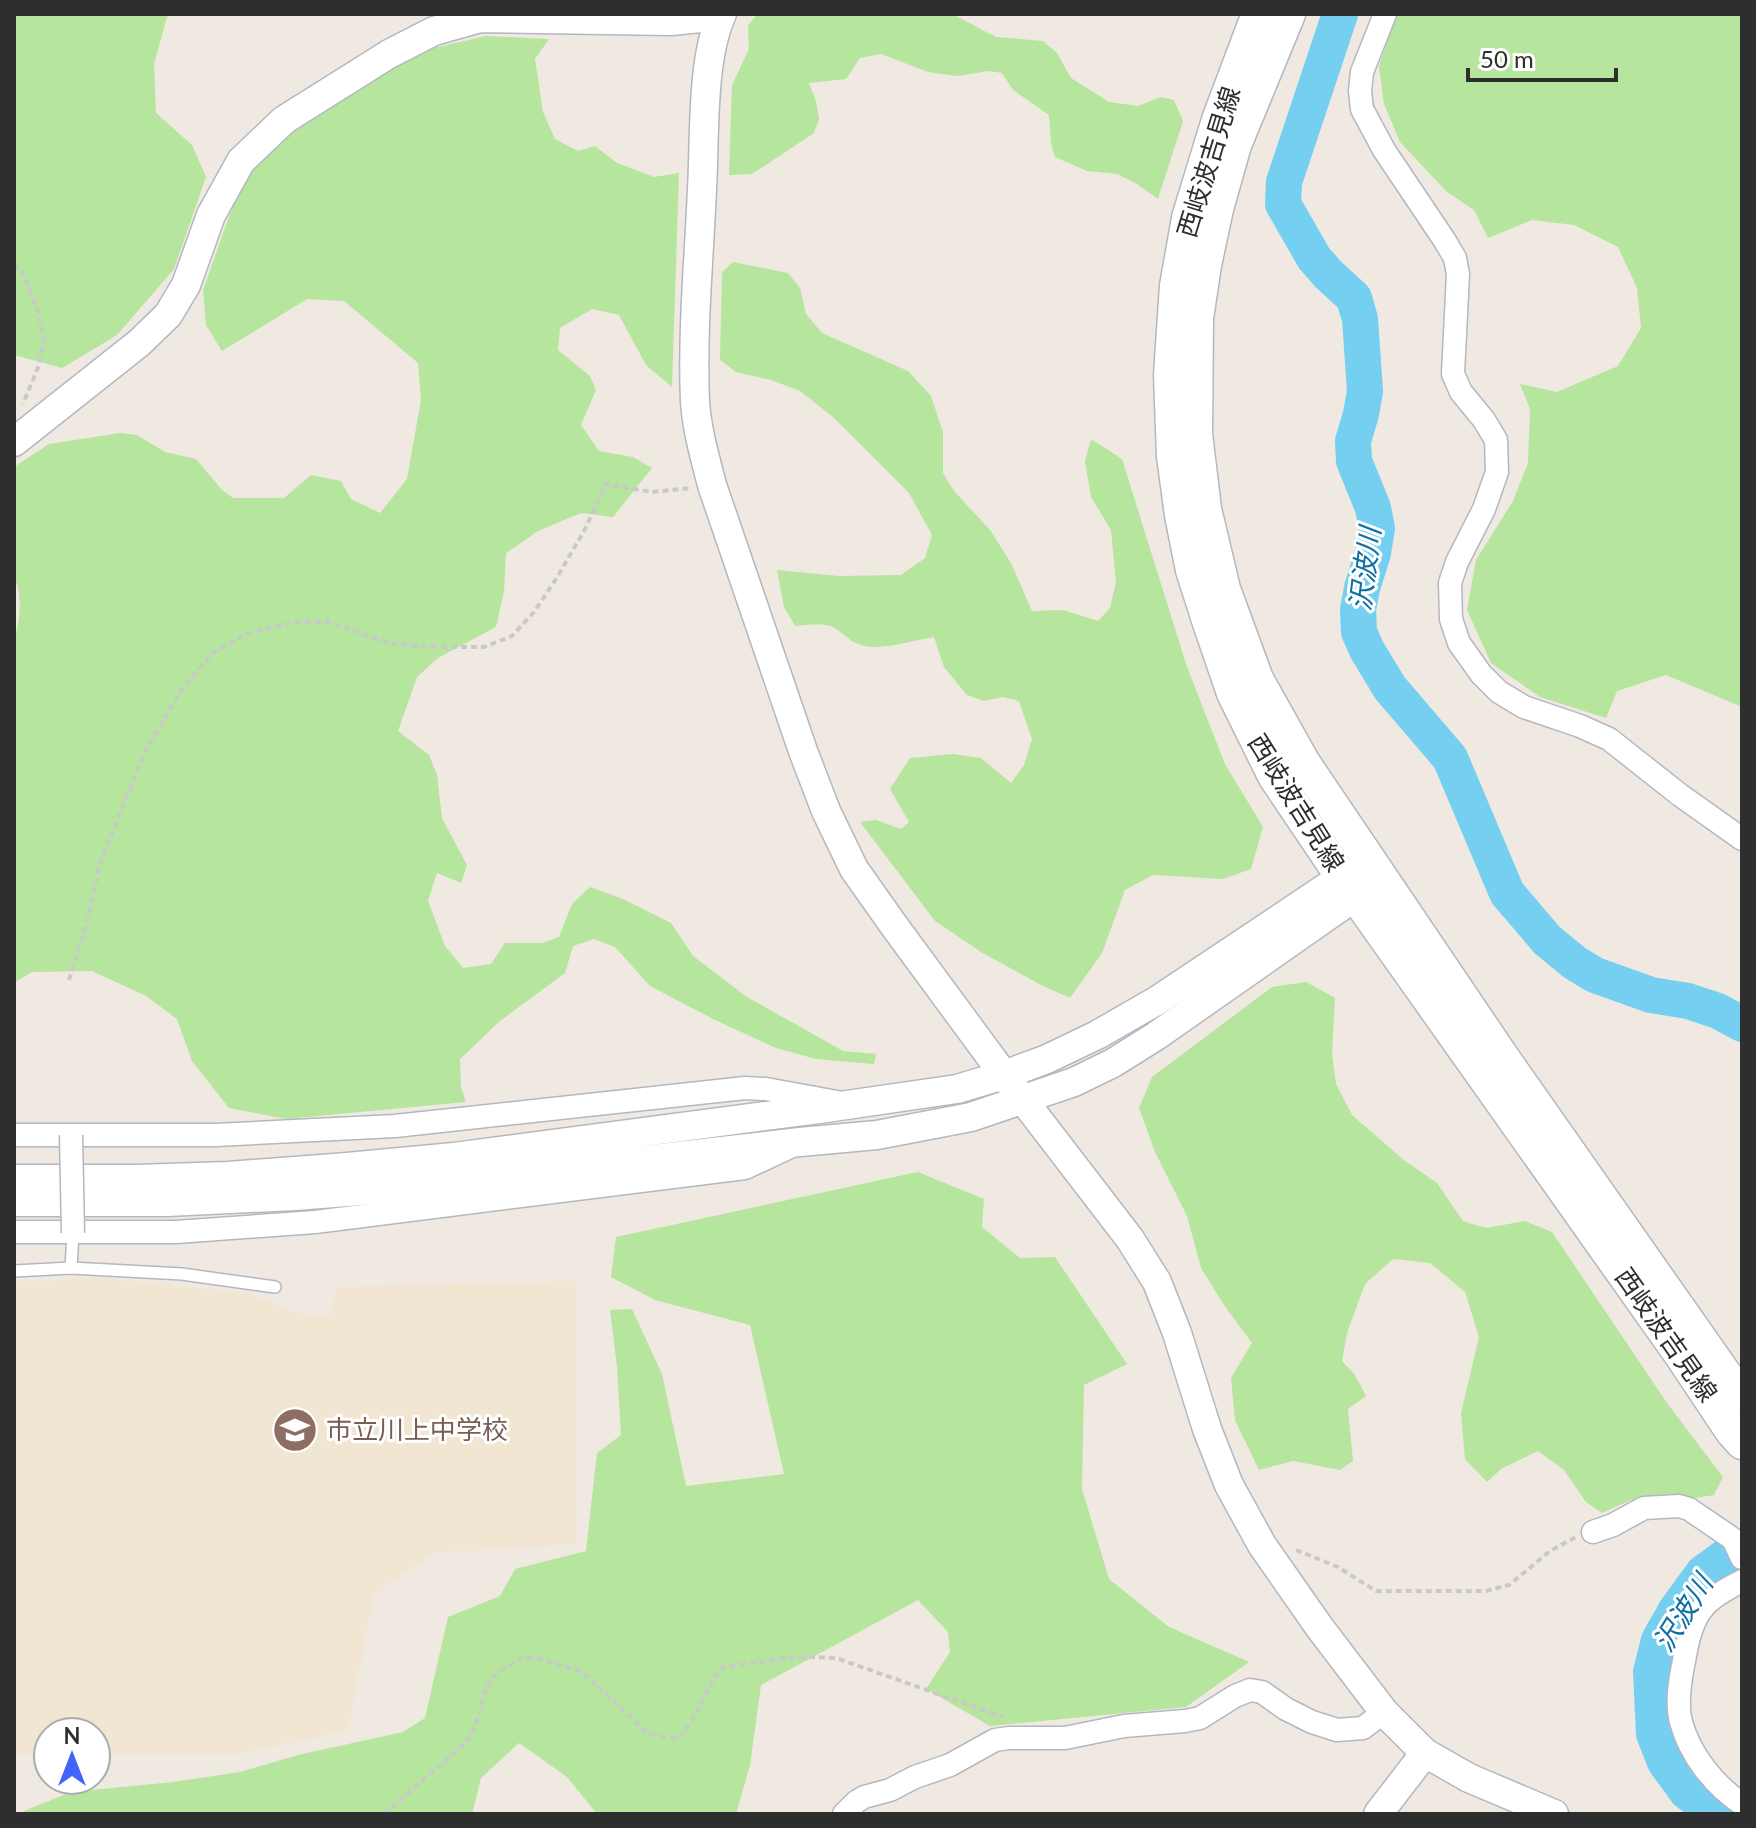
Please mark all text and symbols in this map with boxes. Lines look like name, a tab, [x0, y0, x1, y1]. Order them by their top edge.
scale bar	[1468, 32, 1616, 82]
text: 50 m	[1480, 44, 1534, 73]
street label: 西岐波吉見線	[1170, 82, 1246, 241]
water label: 沢波川	[1342, 522, 1386, 613]
street label: 西岐波吉見線	[1242, 728, 1352, 877]
street label: 西岐波吉見線	[1609, 1261, 1725, 1408]
school or university icon: 市立川上中学校	[271, 1406, 319, 1454]
place label: 市立川上中学校	[326, 1413, 508, 1445]
water label: 沢波川	[1645, 1565, 1720, 1657]
north arrow	[32, 1716, 112, 1796]
text: N	[64, 1722, 80, 1749]

